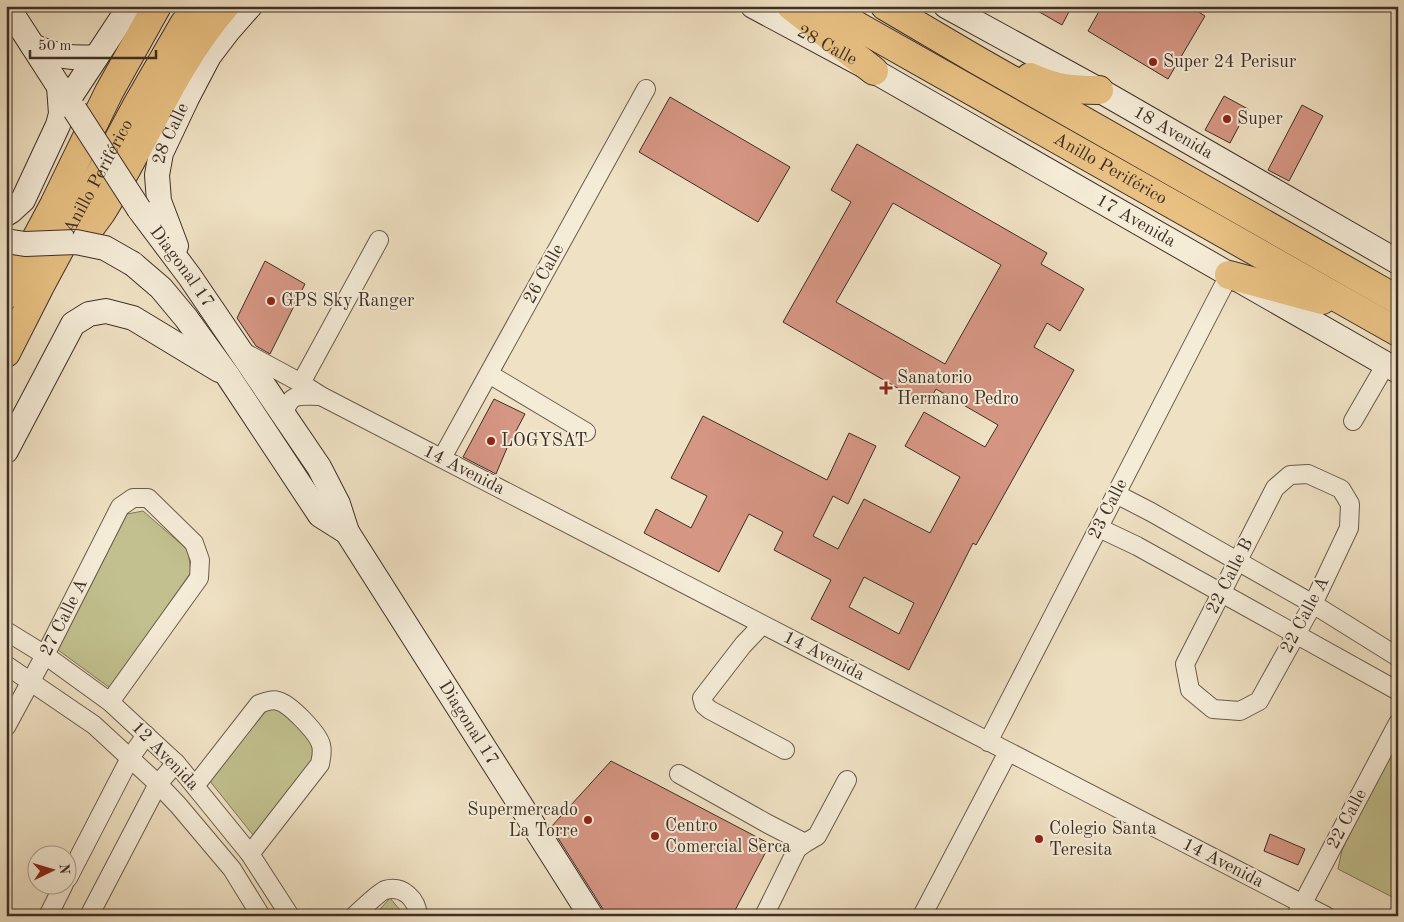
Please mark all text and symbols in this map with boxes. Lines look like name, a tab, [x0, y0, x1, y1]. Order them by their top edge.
street label: 28 Calle	[794, 22, 860, 69]
scale bar	[30, 28, 156, 60]
text: 50 m	[38, 39, 72, 54]
place label: Super 24 Perisur	[1163, 53, 1297, 71]
marker: Super 24 Perisur	[1147, 56, 1159, 68]
street label: 28 Calle	[150, 100, 192, 165]
street label: 18 Avenida	[1130, 103, 1216, 163]
place label: Super	[1237, 110, 1283, 128]
marker: Super	[1221, 113, 1233, 125]
street label: Anillo Periférico	[61, 116, 137, 237]
street label: Anillo Periférico	[1050, 130, 1170, 208]
street label: 17 Avenida	[1093, 191, 1179, 251]
street label: Diagonal 17	[146, 223, 217, 311]
street label: 26 Calle	[520, 241, 568, 307]
place label: GPS Sky Ranger	[281, 292, 415, 310]
marker: GPS Sky Ranger	[265, 295, 277, 307]
place label: Sanatorio Hermano Pedro	[897, 369, 1019, 408]
marker: Sanatorio Hermano Pedro	[879, 381, 893, 395]
place label: LOGYSAT	[501, 432, 587, 450]
marker: LOGYSAT	[485, 435, 497, 447]
street label: 14 Avenida	[421, 442, 508, 498]
street label: 23 Calle	[1085, 476, 1131, 542]
street label: 22 Calle B	[1203, 535, 1257, 617]
street label: 22 Calle A	[1277, 574, 1333, 656]
street label: 27 Calle A	[37, 576, 91, 659]
street label: 14 Avenida	[781, 628, 868, 684]
street label: Diagonal 17	[435, 678, 502, 768]
street label: 12 Avenida	[128, 718, 202, 794]
street label: 22 Calle	[1324, 786, 1370, 852]
place label: Supermercado La Torre	[467, 801, 578, 840]
marker: Supermercado La Torre	[582, 814, 594, 826]
place label: Centro Comercial Serca	[665, 817, 791, 856]
place label: Colegio Santa Teresita	[1049, 820, 1157, 859]
marker: Centro Comercial Serca	[649, 830, 661, 842]
marker: Colegio Santa Teresita	[1033, 833, 1045, 845]
street label: 14 Avenida	[1180, 835, 1267, 891]
north arrow	[28, 844, 78, 894]
text: N	[57, 863, 71, 875]

